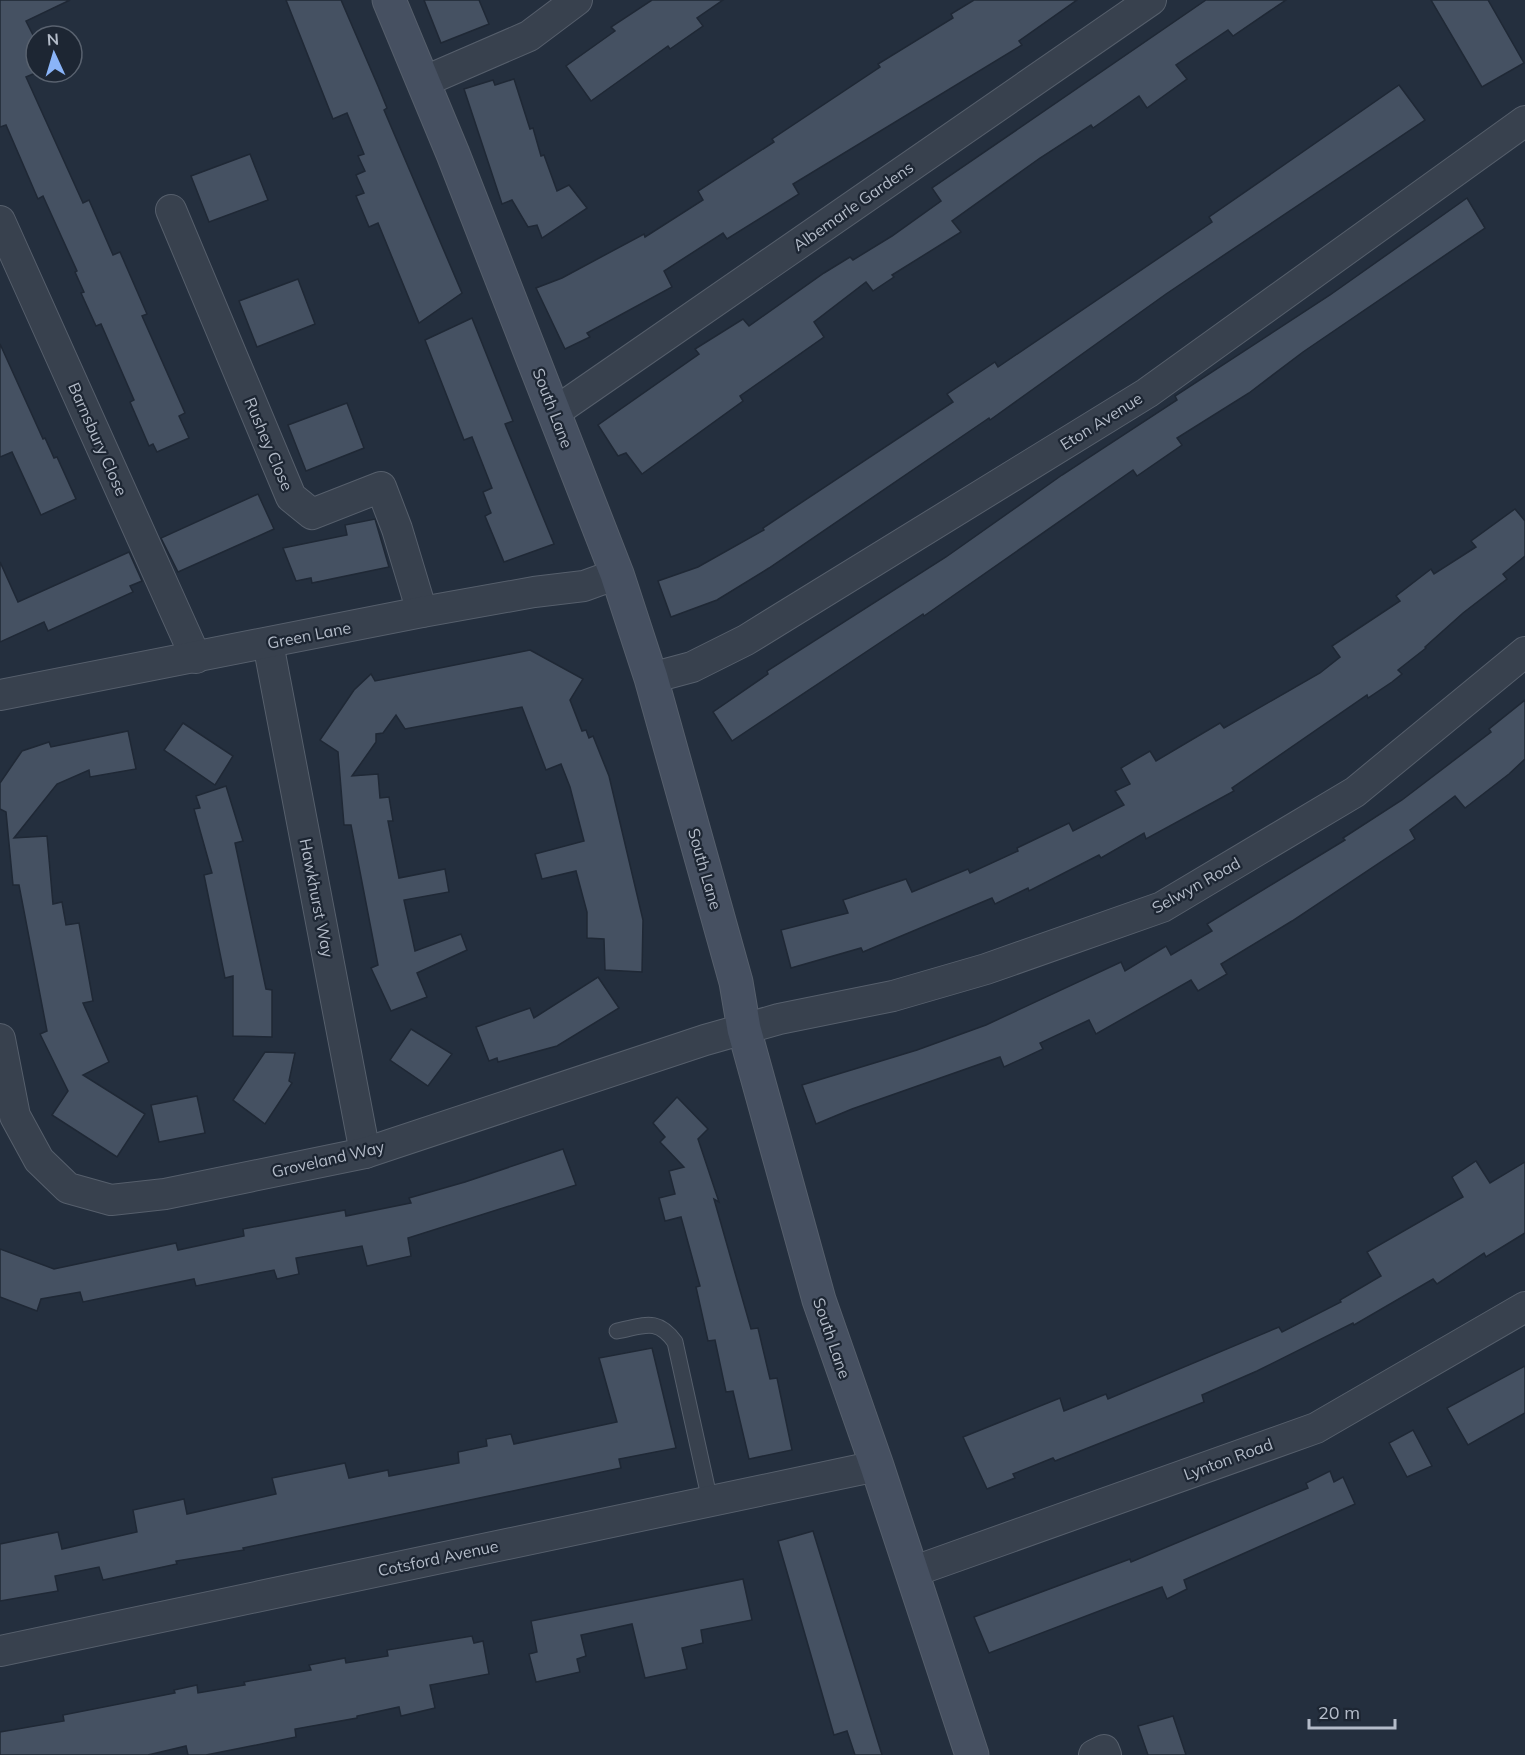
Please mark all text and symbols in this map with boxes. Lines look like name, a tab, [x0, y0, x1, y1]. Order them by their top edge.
north arrow	[24, 24, 84, 84]
text: N	[46, 29, 60, 49]
street label: Albemarle Gardens	[789, 157, 917, 255]
street label: South Lane	[529, 365, 577, 451]
street label: Barnsbury Close	[64, 379, 132, 499]
street label: Eton Avenue	[1056, 388, 1146, 454]
street label: Rushey Close	[240, 394, 298, 494]
street label: Green Lane	[265, 617, 353, 653]
street label: South Lane	[684, 826, 726, 912]
street label: Hawkhurst Way	[296, 837, 338, 960]
street label: Selwyn Road	[1148, 853, 1244, 917]
street label: Groveland Way	[270, 1136, 387, 1182]
street label: South Lane	[809, 1295, 855, 1381]
street label: Lynton Road	[1181, 1434, 1275, 1484]
street label: Cotsford Avenue	[376, 1535, 500, 1581]
scale bar	[1309, 1692, 1394, 1730]
text: 20 m	[1318, 1701, 1360, 1724]

